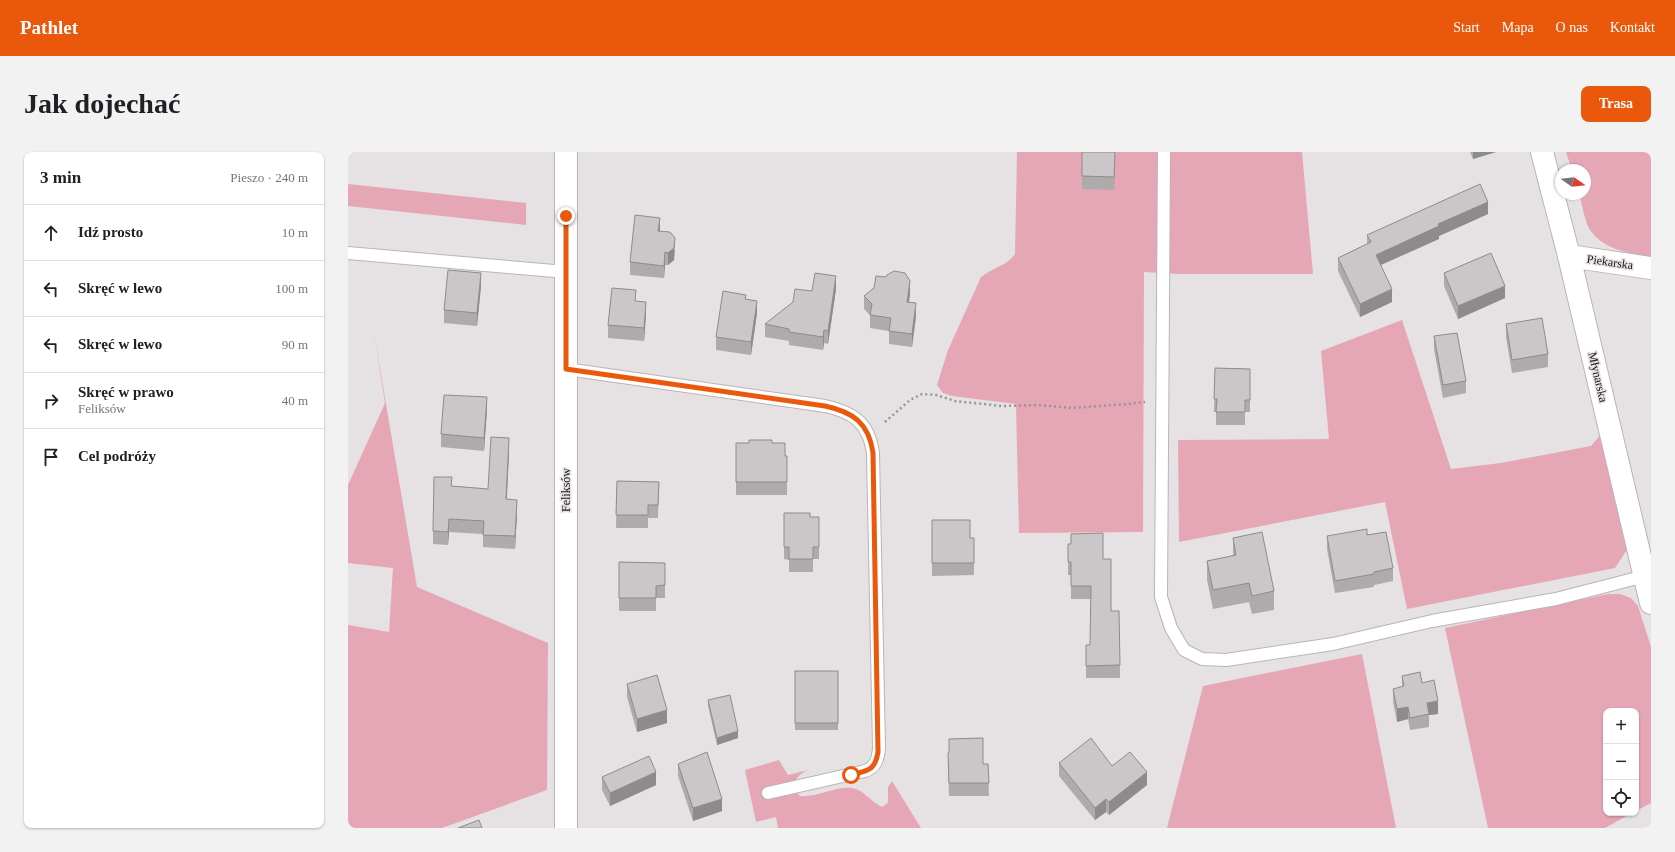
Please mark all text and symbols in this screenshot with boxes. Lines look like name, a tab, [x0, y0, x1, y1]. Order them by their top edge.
text: Pathlet	[20, 17, 78, 38]
text: Start	[1453, 20, 1480, 35]
text: Mapa	[1502, 20, 1534, 35]
text: O nas	[1556, 20, 1588, 35]
text: Kontakt	[1610, 20, 1655, 35]
button: Trasa	[1581, 86, 1651, 122]
text: Jak dojechać	[24, 88, 180, 119]
north arrow	[1555, 164, 1591, 200]
text: 3 min	[40, 168, 81, 187]
text: Pieszo · 240 m	[230, 170, 308, 185]
route end	[557, 207, 575, 225]
icon: ahead	[40, 222, 62, 244]
text: Idź prosto	[78, 224, 143, 240]
text: 10 m	[282, 225, 308, 240]
street label: Piekarska	[1586, 252, 1635, 272]
icon: left	[40, 278, 62, 300]
text: Skręć w lewo	[78, 280, 162, 296]
text: 100 m	[275, 281, 308, 296]
icon: left	[40, 334, 62, 356]
text: Skręć w lewo	[78, 336, 162, 352]
text: 90 m	[282, 337, 308, 352]
street label: Młynarska	[1585, 350, 1611, 404]
text: Skręć w prawo	[78, 384, 174, 400]
icon: right	[40, 390, 62, 412]
text: 40 m	[282, 393, 308, 408]
text: Feliksów	[78, 401, 126, 416]
icon: arrive	[40, 446, 62, 468]
text: Cel podróży	[78, 448, 156, 464]
street label: Feliksów	[559, 468, 573, 512]
map controls	[1603, 708, 1639, 816]
button: +	[1603, 708, 1639, 744]
button: −	[1603, 744, 1639, 780]
route start	[842, 766, 860, 784]
button: locate	[1603, 780, 1639, 816]

